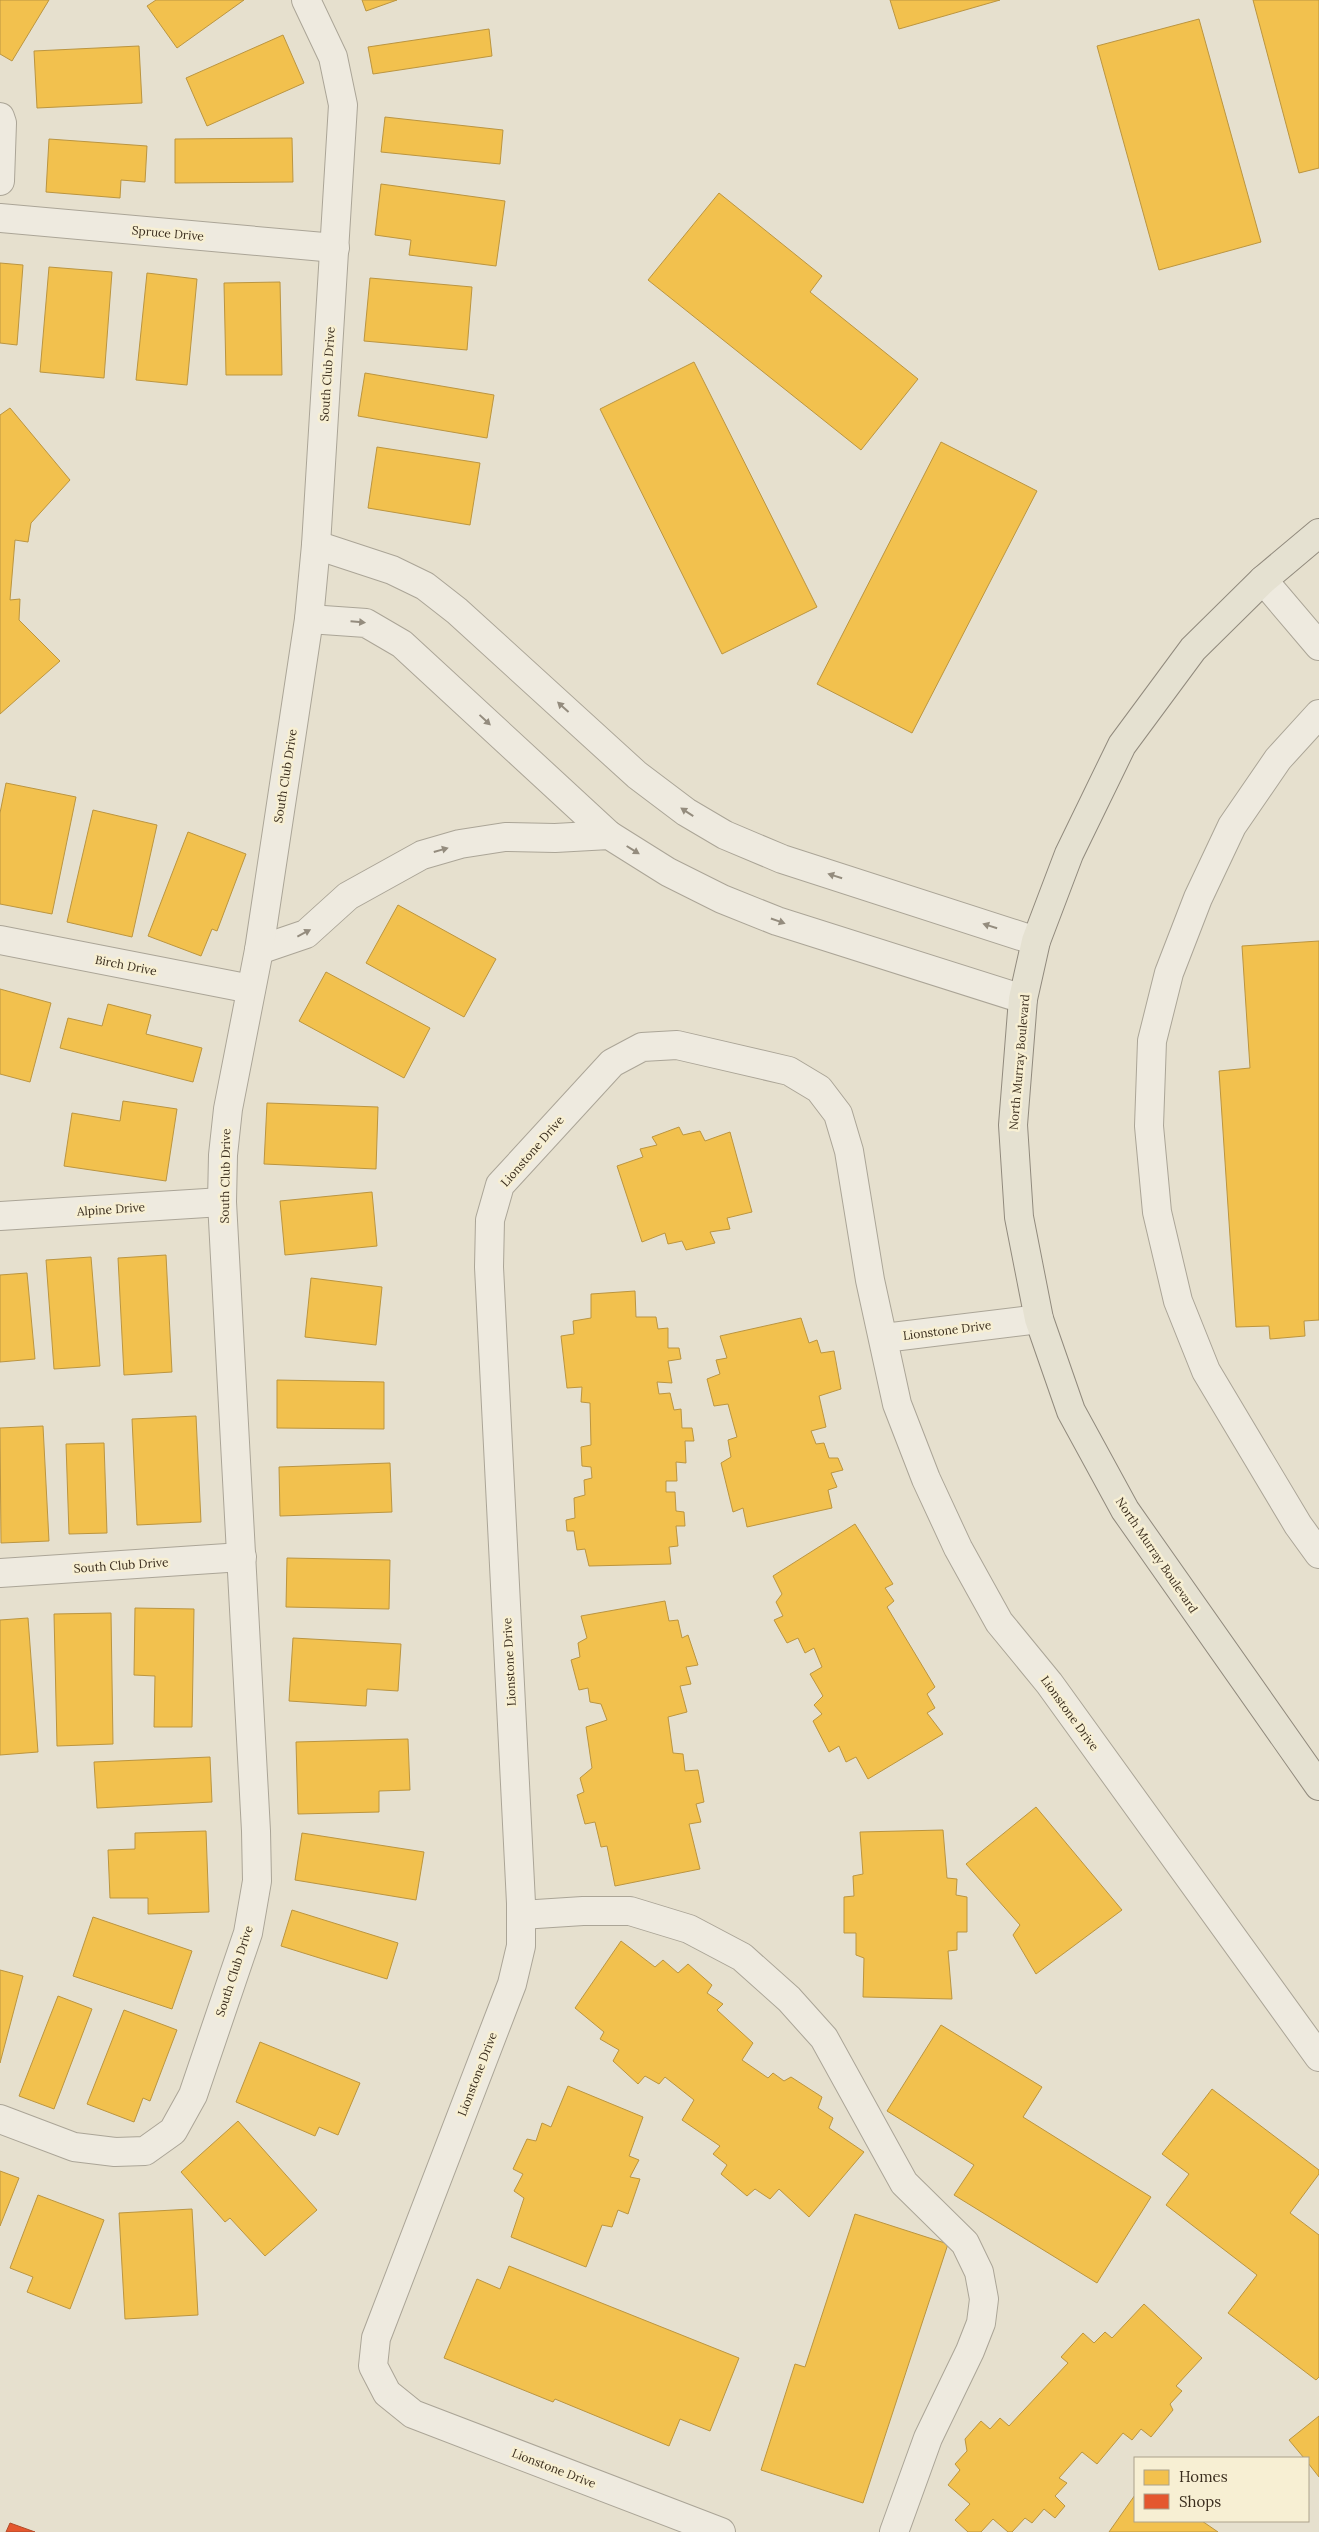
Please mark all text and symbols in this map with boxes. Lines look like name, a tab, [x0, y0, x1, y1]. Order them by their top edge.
street label: Spruce Drive	[131, 222, 205, 244]
street label: South Club Drive	[316, 326, 338, 422]
one-way arrow	[350, 619, 366, 627]
one-way arrow	[557, 701, 569, 713]
one-way arrow	[479, 714, 491, 726]
street label: South Club Drive	[270, 727, 300, 824]
one-way arrow	[680, 807, 693, 817]
one-way arrow	[434, 845, 449, 853]
one-way arrow	[627, 845, 640, 854]
one-way arrow	[828, 872, 843, 880]
one-way arrow	[771, 918, 786, 925]
one-way arrow	[982, 922, 997, 930]
one-way arrow	[296, 929, 311, 937]
street label: Birch Drive	[94, 952, 159, 978]
street label: North Murray Boulevard	[1006, 994, 1032, 1130]
street label: Lionstone Drive	[497, 1112, 567, 1189]
street label: South Club Drive	[217, 1128, 233, 1224]
street label: Alpine Drive	[75, 1199, 146, 1219]
street label: Lionstone Drive	[902, 1317, 992, 1343]
street label: North Murray Boulevard	[1113, 1494, 1201, 1616]
street label: South Club Drive	[73, 1554, 169, 1576]
street label: Lionstone Drive	[499, 1617, 519, 1707]
street label: Lionstone Drive	[1038, 1673, 1102, 1754]
street label: South Club Drive	[212, 1923, 256, 2018]
street label: Lionstone Drive	[454, 2029, 500, 2118]
street label: Lionstone Drive	[510, 2445, 599, 2491]
legend	[1134, 2457, 1309, 2522]
text: Homes	[1179, 2467, 1228, 2486]
text: Shops	[1179, 2492, 1221, 2511]

